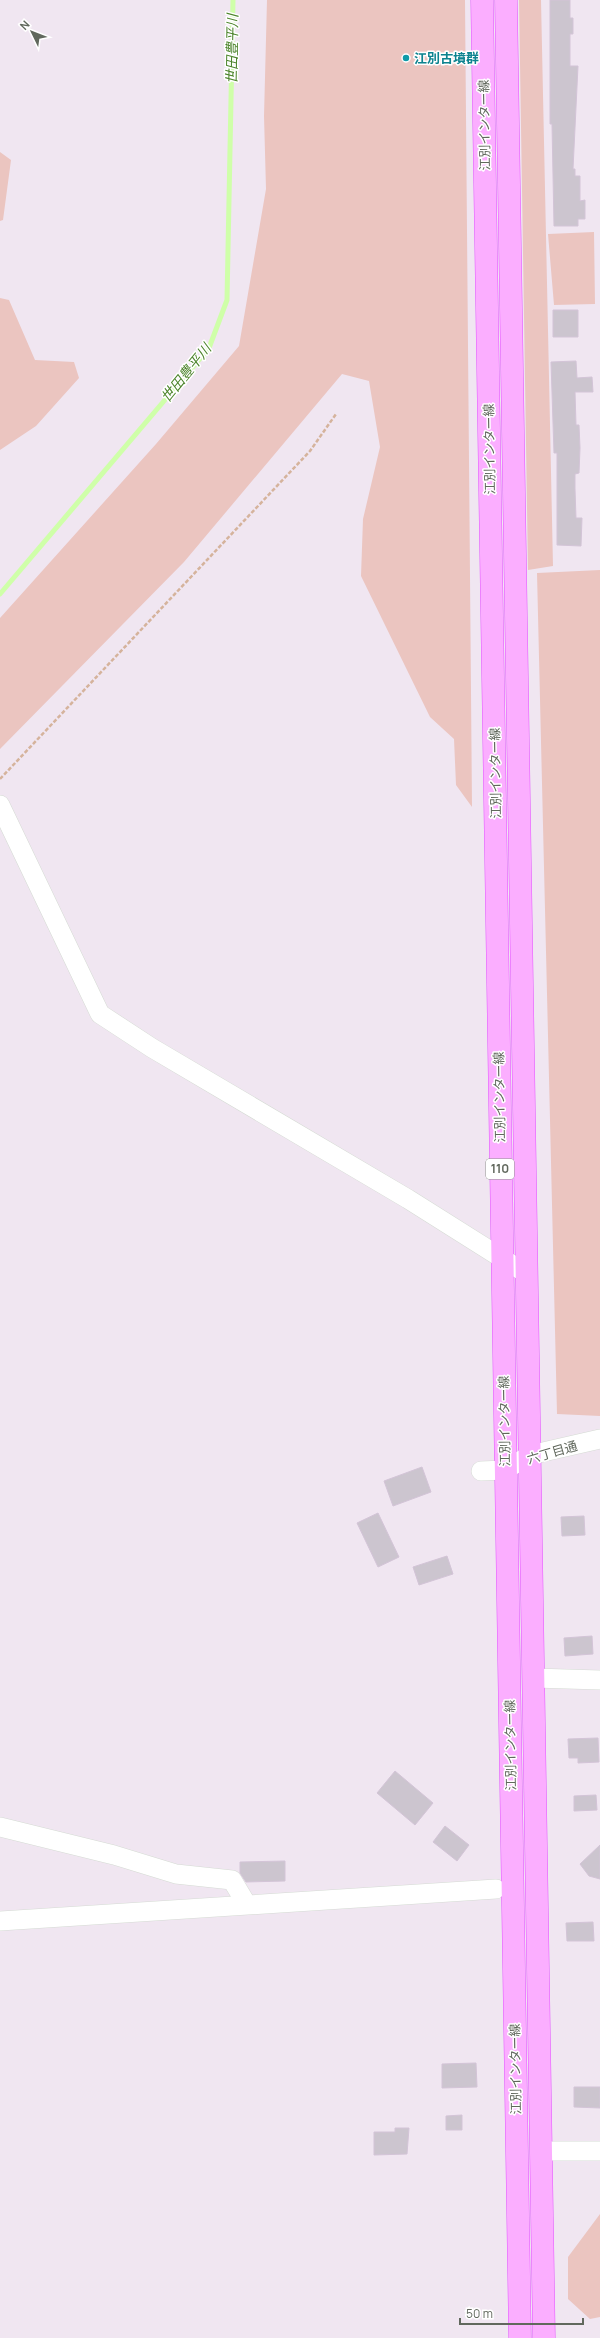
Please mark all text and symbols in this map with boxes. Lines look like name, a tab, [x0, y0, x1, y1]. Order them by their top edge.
north arrow	[12, 12, 52, 52]
water label: 世田豊平川	[221, 12, 242, 84]
text: N	[16, 17, 33, 33]
place label: 江別古墳群	[414, 49, 479, 67]
marker: 江別古墳群	[401, 53, 411, 63]
street label: 江別インター線	[474, 79, 494, 171]
water label: 世田豊平川	[156, 338, 216, 406]
street label: 江別インター線	[479, 403, 499, 495]
street label: 江別インター線	[485, 727, 505, 819]
street label: 江別インター線	[489, 1051, 509, 1143]
road number: 110	[486, 1159, 514, 1179]
street label: 江別インター線	[494, 1375, 514, 1467]
street label: 六丁目通	[525, 1436, 579, 1468]
street label: 江別インター線	[500, 1699, 520, 1791]
street label: 江別インター線	[505, 2023, 525, 2115]
scale bar	[460, 2300, 583, 2326]
text: 50 m	[466, 2305, 493, 2322]

